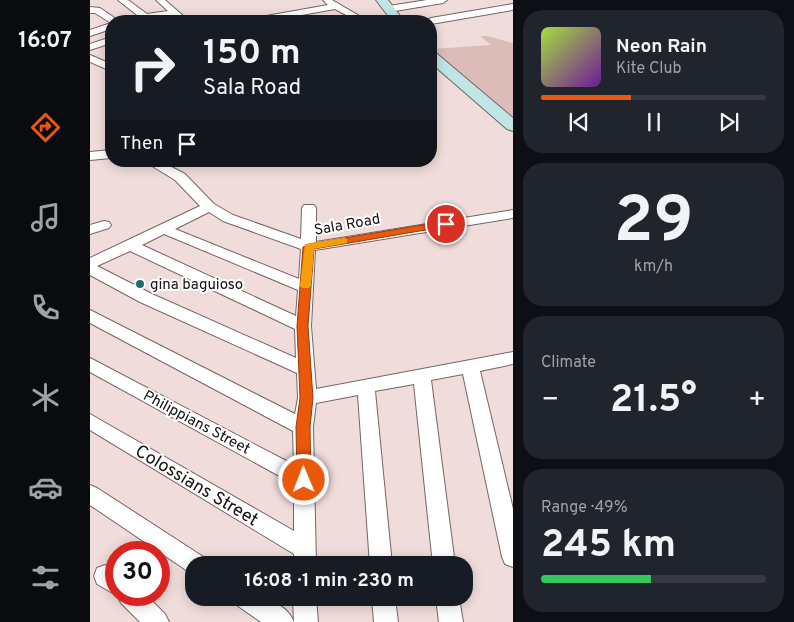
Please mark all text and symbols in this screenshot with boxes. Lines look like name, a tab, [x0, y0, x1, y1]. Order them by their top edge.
text: 16:07	[18, 28, 72, 55]
text: 150 m	[203, 32, 301, 76]
icon: right	[120, 35, 185, 100]
text: Neon Rain	[616, 35, 707, 59]
text: Kite Club	[616, 59, 681, 79]
text: Sala Road	[203, 75, 301, 102]
icon: previous	[565, 108, 593, 136]
icon: pause	[640, 108, 668, 136]
icon: next	[715, 108, 743, 136]
icon: directions	[28, 110, 63, 145]
icon: arrive	[173, 130, 201, 158]
text: Then	[120, 132, 163, 156]
text: 29	[614, 183, 693, 265]
icon: music	[28, 200, 63, 235]
pin	[425, 203, 467, 245]
street label: Sala Road	[313, 210, 382, 241]
icon: arrive	[432, 210, 460, 238]
text: km/h	[634, 257, 673, 277]
place label: gina baguioso	[150, 276, 243, 295]
marker: gina baguioso	[134, 278, 146, 290]
icon: phone	[28, 290, 63, 325]
text: Climate	[541, 353, 596, 373]
text: 21.5°	[610, 377, 697, 426]
icon: climate	[28, 380, 63, 415]
text: −	[541, 383, 559, 419]
text: +	[748, 383, 766, 419]
street label: Philippians Street	[140, 387, 253, 460]
street label: Colossians Street	[130, 440, 262, 532]
position arrow	[277, 453, 329, 505]
icon: car	[28, 470, 63, 505]
text: Range · 49%	[541, 498, 628, 518]
text: 245 km	[541, 522, 676, 571]
speed limit sign: 30	[105, 541, 170, 606]
icon: filters	[28, 560, 63, 595]
text: 16:08 · 1 min · 230 m	[244, 569, 414, 593]

